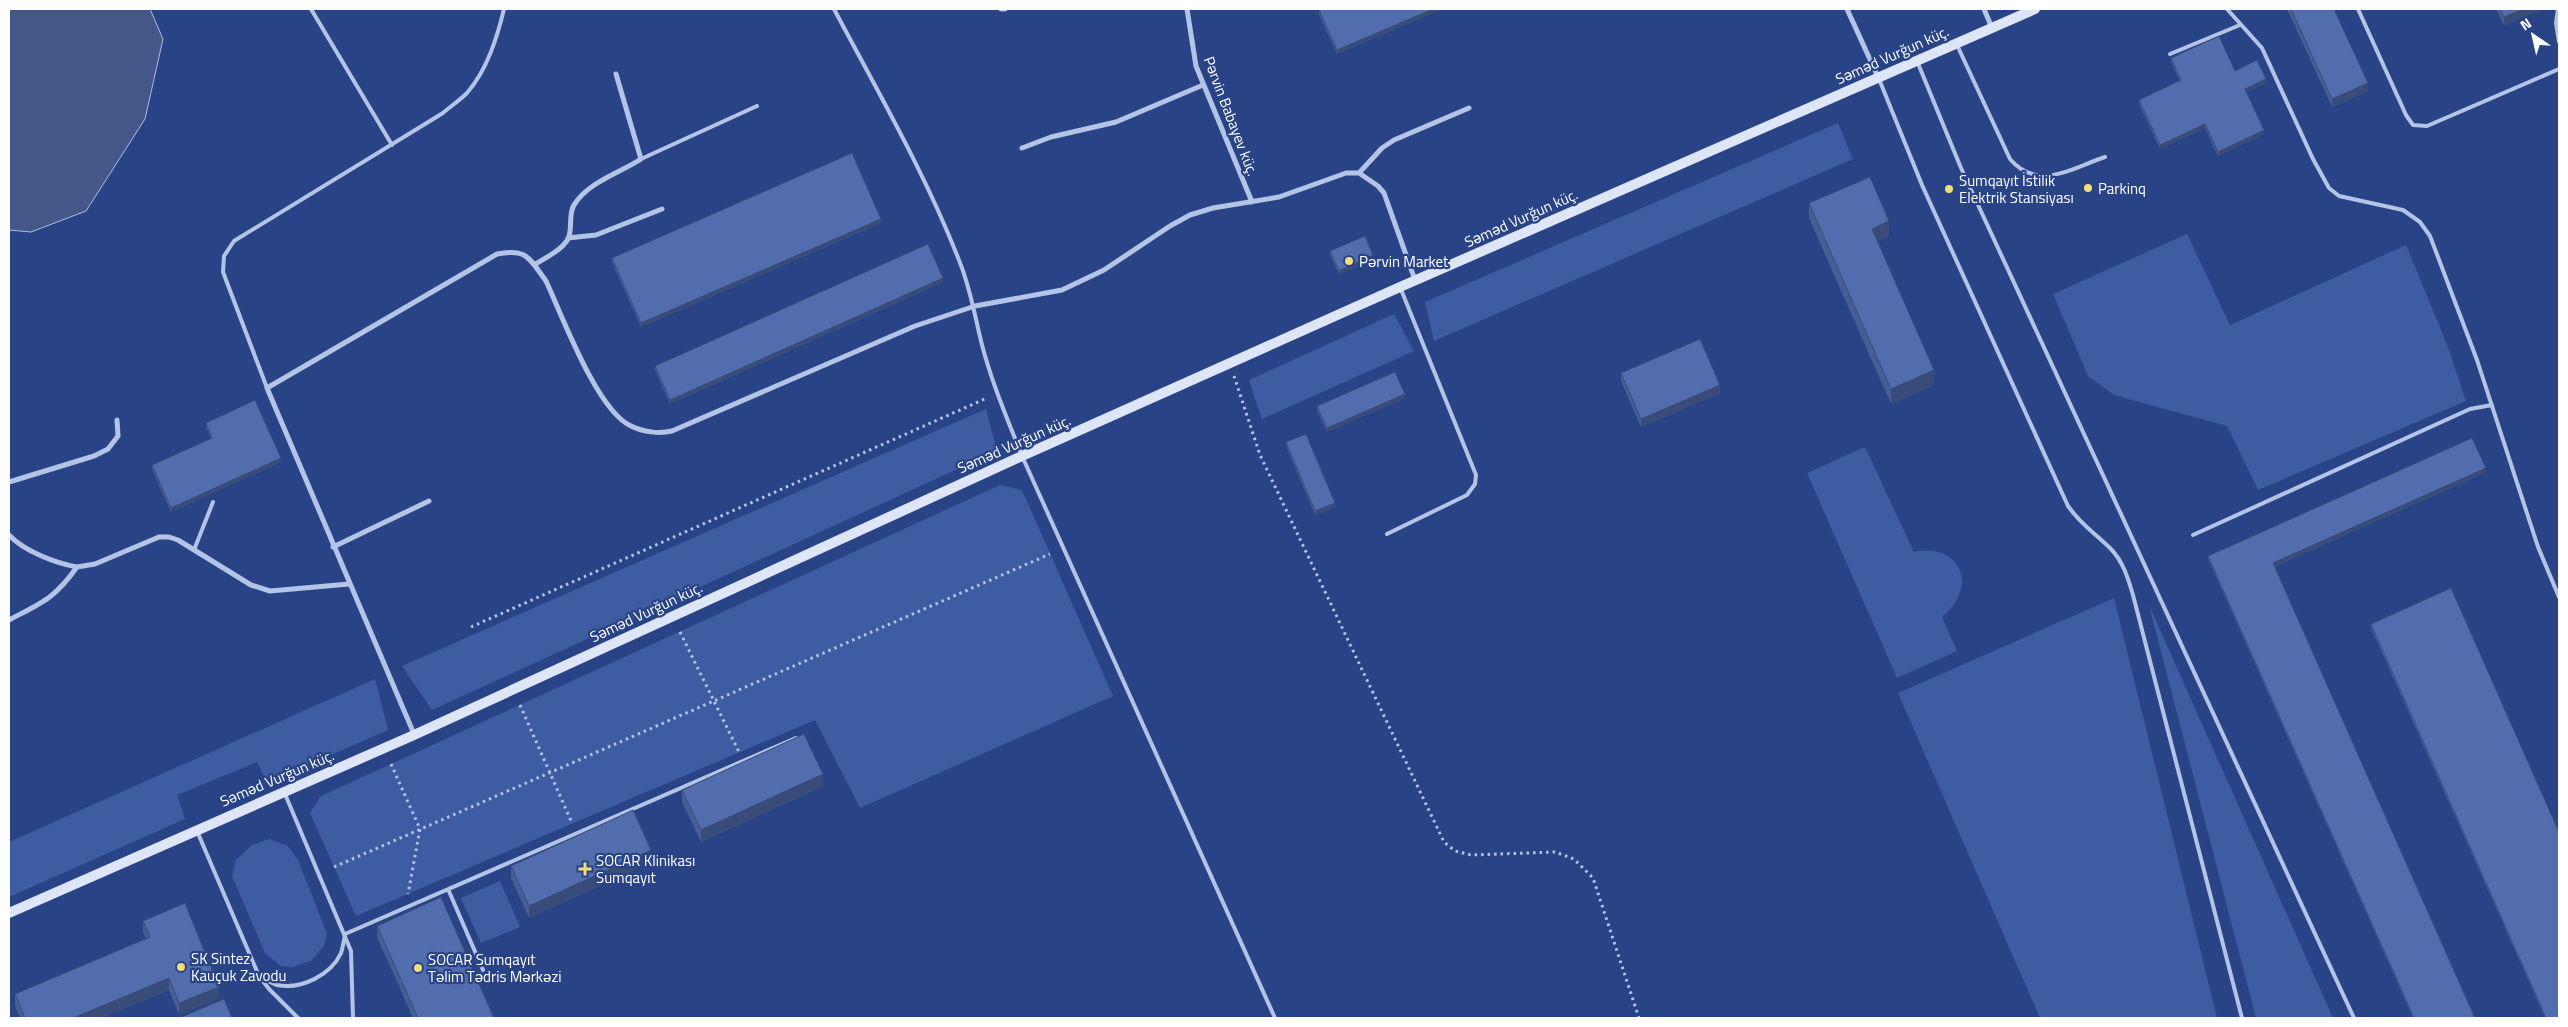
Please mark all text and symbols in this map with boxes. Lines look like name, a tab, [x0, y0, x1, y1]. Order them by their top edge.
north arrow	[2508, 10, 2558, 60]
text: N	[2516, 12, 2535, 35]
street label: Səməd Vurğun küç.	[1832, 20, 1952, 90]
street label: Pərvin Babayev küç.	[1198, 53, 1264, 179]
place label: Sumqayıt İstilik Elektrik Stansiyası	[1959, 169, 2074, 209]
place label: Parkinq	[2098, 177, 2146, 200]
marker: Parkinq	[2082, 182, 2094, 194]
street label: Səməd Vurğun küç.	[1461, 183, 1581, 253]
marker: Sumqayıt İstilik Elektrik Stansiyası	[1943, 183, 1955, 195]
place label: Pərvin Market	[1359, 250, 1449, 273]
marker: Pərvin Market	[1343, 255, 1355, 267]
street label: Səməd Vurğun küç.	[954, 409, 1074, 479]
street label: Səməd Vurğun küç.	[586, 576, 706, 648]
street label: Səməd Vurğun küç.	[216, 744, 338, 812]
place label: SOCAR Klinikası Sumqayıt	[596, 849, 695, 889]
marker: SOCAR Klinikası Sumqayıt	[578, 862, 592, 876]
place label: SK Sintez Kauçuk Zavodu	[191, 947, 286, 987]
place label: SOCAR Sumqayıt Təlim Tədris Mərkəzi	[428, 948, 562, 988]
marker: SK Sintez Kauçuk Zavodu	[175, 961, 187, 973]
marker: SOCAR Sumqayıt Təlim Tədris Mərkəzi	[412, 962, 424, 974]

